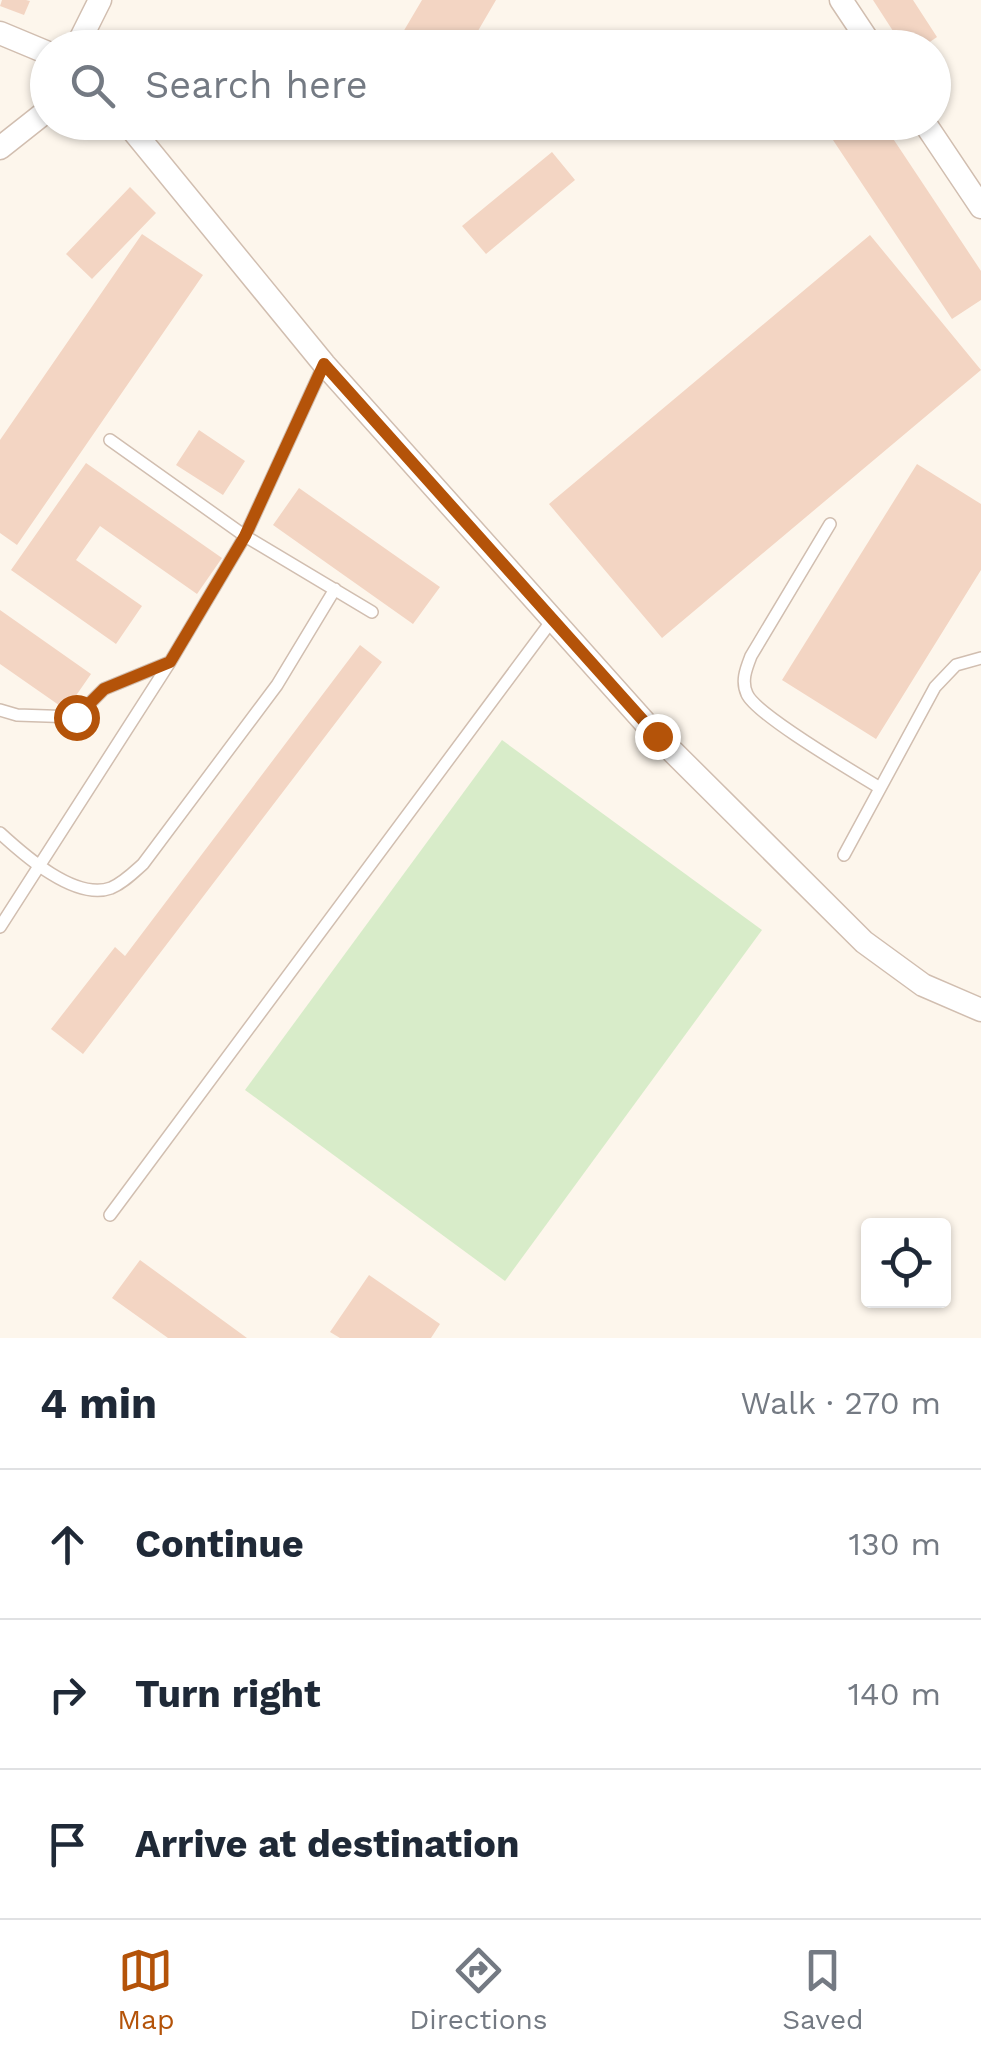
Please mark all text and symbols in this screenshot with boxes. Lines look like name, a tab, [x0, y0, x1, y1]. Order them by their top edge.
search box	[30, 30, 951, 140]
icon: search	[65, 58, 120, 113]
text: Search here	[145, 63, 368, 107]
route start	[54, 695, 100, 741]
route end	[635, 714, 681, 760]
map controls	[861, 1218, 951, 1308]
button: locate	[861, 1218, 951, 1308]
text: 4 min	[40, 1379, 157, 1428]
text: Walk · 270 m	[740, 1384, 941, 1422]
icon: ahead	[40, 1517, 95, 1572]
text: Continue	[135, 1522, 304, 1566]
text: 130 m	[849, 1525, 941, 1563]
icon: right	[40, 1667, 95, 1722]
text: Turn right	[135, 1672, 321, 1716]
text: 140 m	[848, 1675, 941, 1713]
icon: arrive	[40, 1817, 95, 1872]
text: Arrive at destination	[135, 1822, 520, 1866]
tab: Map	[117, 1943, 175, 2036]
tab: Directions	[409, 1943, 548, 2036]
tab: Saved	[782, 1943, 864, 2036]

